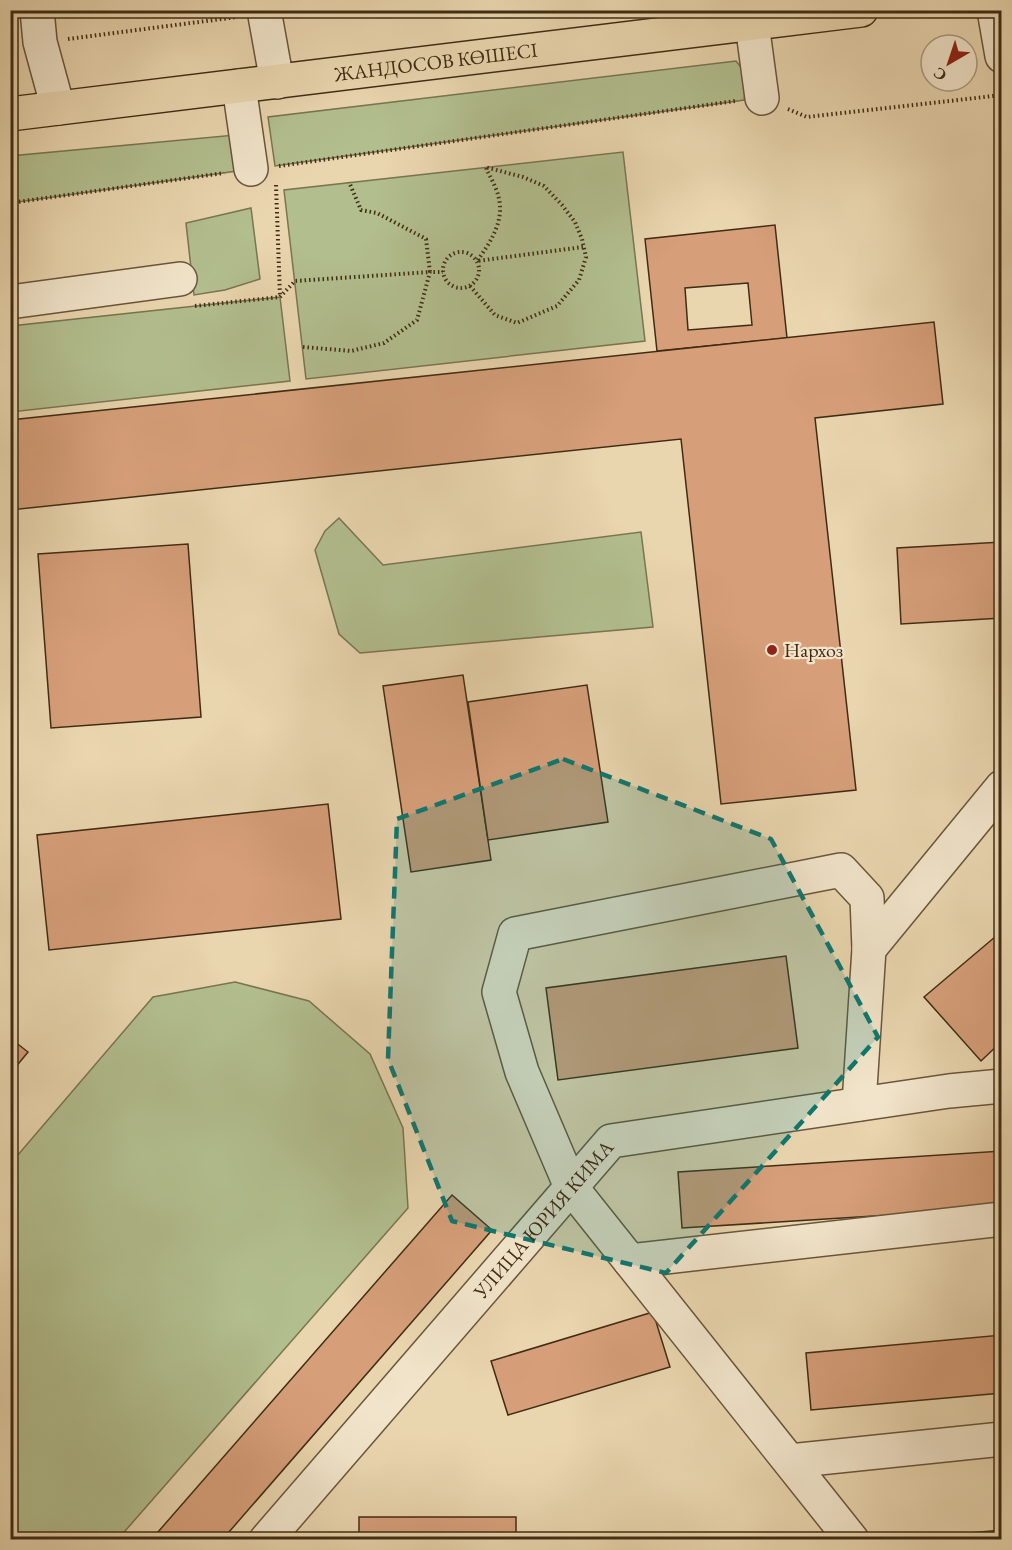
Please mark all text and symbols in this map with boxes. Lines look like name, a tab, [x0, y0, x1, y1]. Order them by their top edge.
north arrow	[919, 33, 979, 93]
street label: ЖАНДОСОВ КӨШЕСІ	[332, 37, 539, 87]
text: С	[929, 63, 951, 86]
place label: Нархоз	[784, 637, 844, 663]
marker: Нархоз	[765, 643, 779, 657]
street label: УЛИЦА ЮРИЯ КИМА	[467, 1135, 619, 1305]

